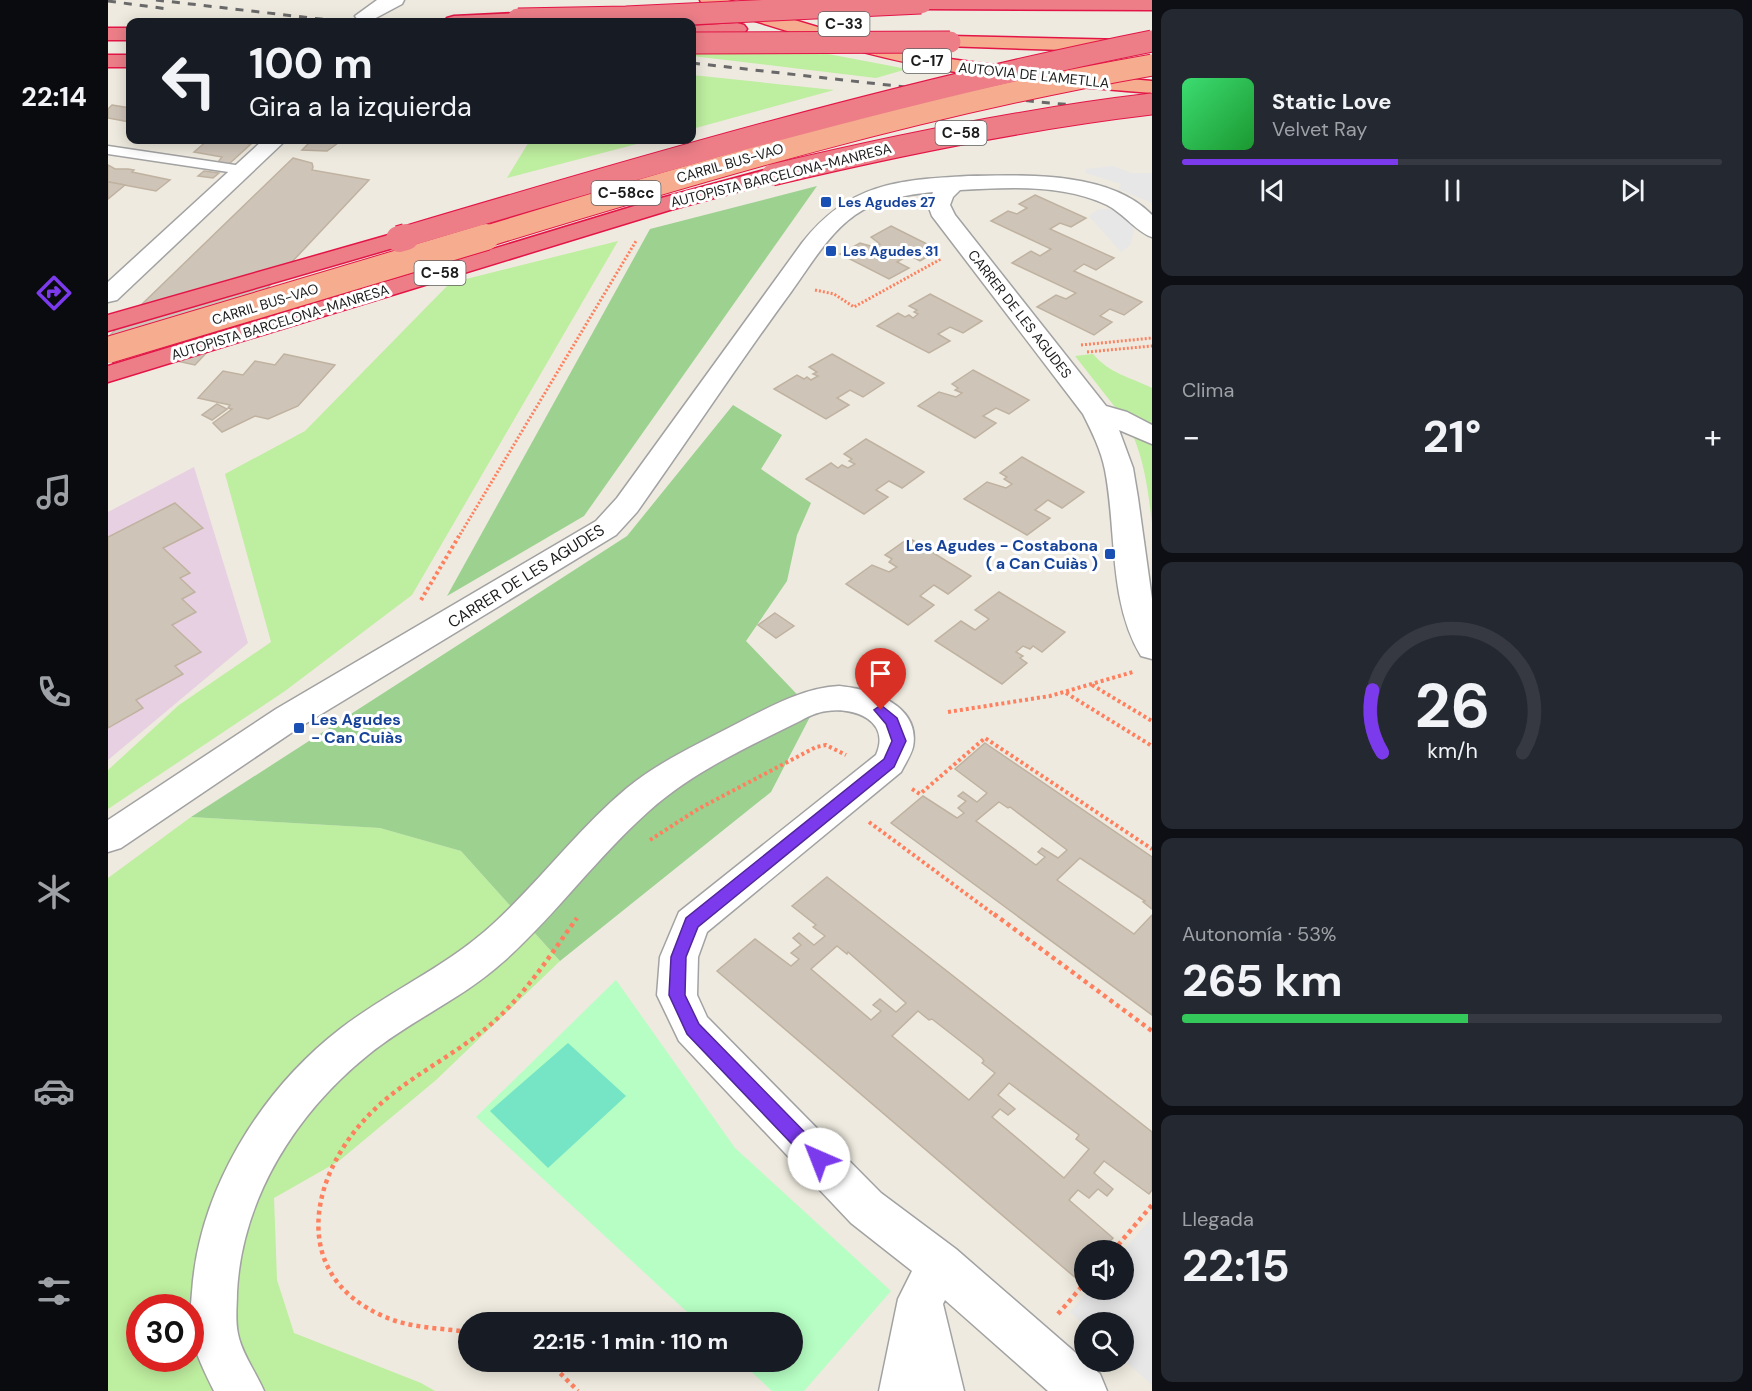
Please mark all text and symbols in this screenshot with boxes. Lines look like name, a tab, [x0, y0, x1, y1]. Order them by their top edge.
road number: C-33	[818, 12, 870, 36]
text: 100 m	[249, 36, 373, 91]
icon: left	[150, 42, 228, 120]
road number: C-17	[903, 49, 951, 73]
street label: AUTOVIA DE L'AMETLLA	[958, 58, 1110, 92]
text: 22:14	[21, 79, 87, 114]
text: Static Love	[1272, 87, 1392, 116]
text: Gira a la izquierda	[249, 89, 472, 124]
text: Velvet Ray	[1272, 116, 1367, 142]
road number: C-58	[936, 121, 986, 145]
street label: AUTOPISTA BARCELONA-MANRESA	[669, 139, 893, 211]
street label: CARRIL BUS-VAO	[674, 139, 786, 187]
icon: previous	[1256, 174, 1289, 207]
icon: pause	[1436, 174, 1469, 207]
icon: next	[1616, 174, 1649, 207]
road number: C-58cc	[592, 181, 660, 205]
place label: Les Agudes 27	[838, 193, 936, 211]
marker: Les Agudes 27	[819, 195, 833, 209]
place label: Les Agudes 31	[843, 242, 938, 260]
marker: Les Agudes 31	[824, 244, 838, 258]
street label: CARRER DE LES AGUDES	[964, 246, 1076, 382]
road number: C-58	[414, 261, 466, 285]
icon: directions	[33, 272, 75, 314]
street label: CARRIL BUS-VAO	[210, 279, 321, 329]
street label: AUTOPISTA BARCELONA-MANRESA	[169, 280, 391, 364]
text: Clima	[1182, 377, 1234, 403]
text: 21°	[1423, 407, 1481, 466]
text: −	[1182, 415, 1200, 458]
text: +	[1704, 415, 1722, 458]
icon: music	[33, 471, 75, 513]
street label: CARRER DE LES AGUDES	[444, 519, 608, 633]
place label: Les Agudes - Costabona ( a Can Cuiàs )	[906, 535, 1098, 574]
marker: Les Agudes - Costabona ( a Can Cuiàs )	[1103, 547, 1117, 561]
pin	[855, 648, 906, 710]
icon: arrive	[864, 657, 897, 690]
text: 26	[1414, 665, 1490, 746]
icon: phone	[33, 671, 75, 713]
place label: Les Agudes - Can Cuiàs	[311, 709, 403, 748]
marker: Les Agudes - Can Cuiàs	[292, 721, 306, 735]
text: km/h	[1427, 737, 1477, 765]
icon: climate	[33, 871, 75, 913]
text: Autonomía · 53%	[1182, 921, 1336, 947]
text: 265 km	[1182, 951, 1343, 1010]
icon: car	[33, 1070, 75, 1112]
position arrow	[787, 1127, 851, 1191]
text: Llegada	[1182, 1206, 1254, 1232]
text: 22:15	[1182, 1236, 1290, 1295]
map controls	[1074, 1240, 1134, 1372]
button: sound	[1074, 1240, 1134, 1300]
icon: filters	[33, 1270, 75, 1312]
speed limit sign: 30	[126, 1294, 204, 1372]
button: search	[1074, 1312, 1134, 1372]
text: 22:15 · 1 min · 110 m	[533, 1327, 728, 1356]

